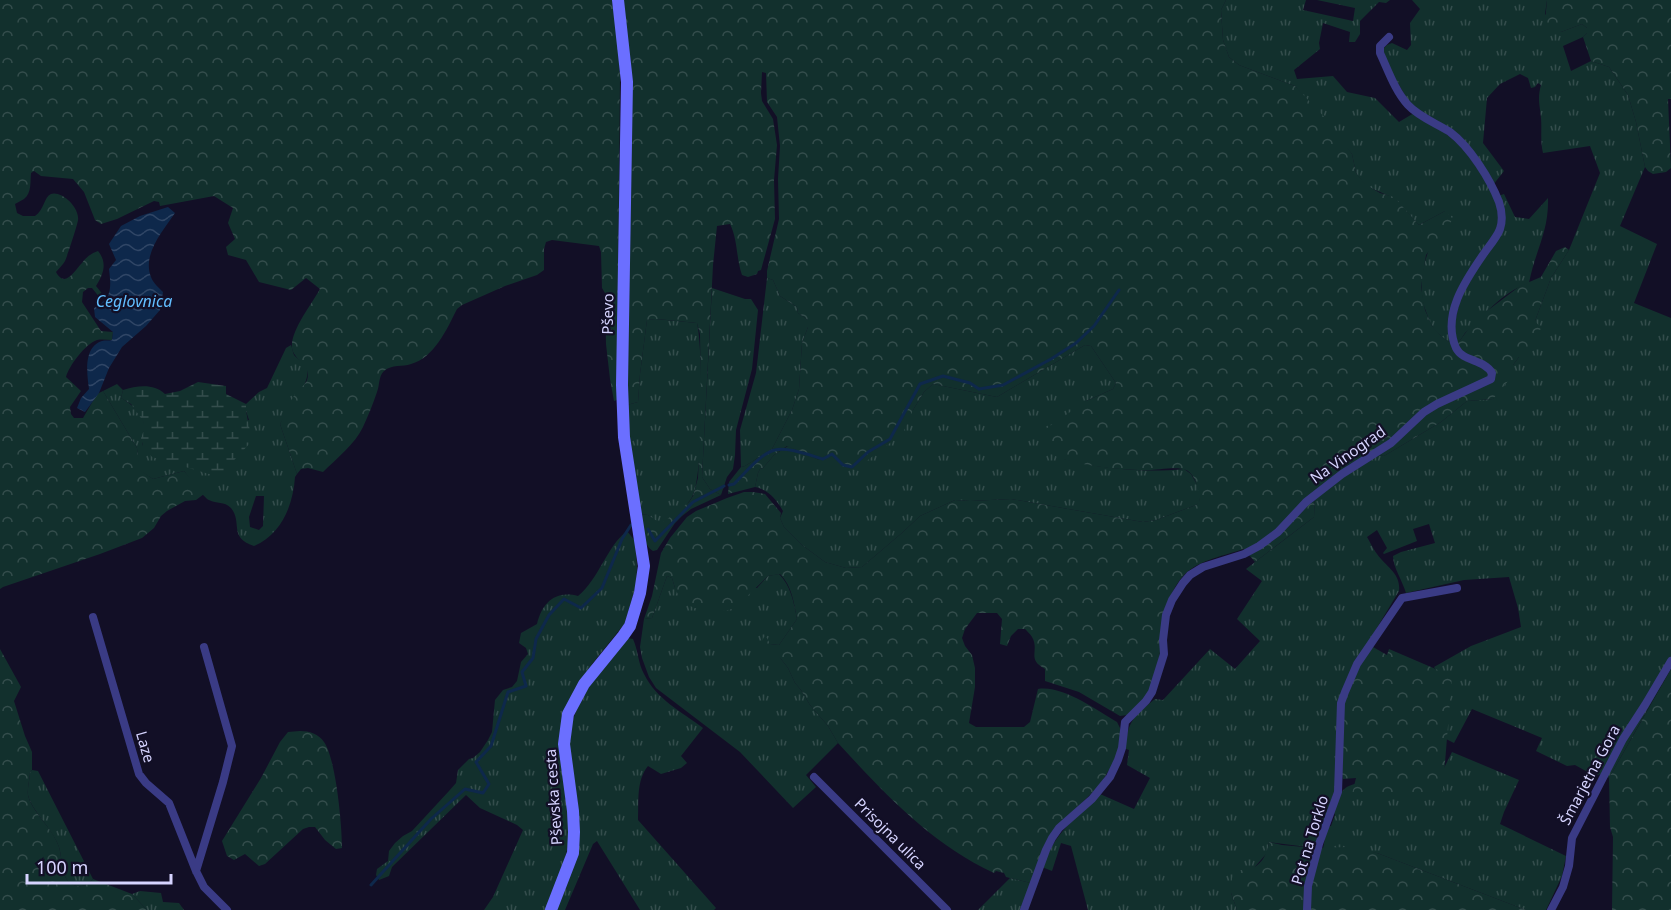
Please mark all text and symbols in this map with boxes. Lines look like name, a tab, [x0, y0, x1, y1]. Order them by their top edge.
water label: Ceglovnica	[96, 290, 172, 312]
street label: Pševo	[597, 293, 617, 335]
street label: Na Vinograd	[1306, 421, 1389, 488]
street label: Šmarjetna Gora	[1554, 721, 1624, 828]
street label: Laze	[132, 729, 160, 765]
street label: Pševska cesta	[540, 748, 566, 846]
street label: Prisojna ulica	[851, 793, 931, 873]
street label: Pot na Torklo	[1286, 793, 1332, 887]
scale bar	[27, 847, 171, 885]
text: 100 m	[36, 855, 88, 879]

